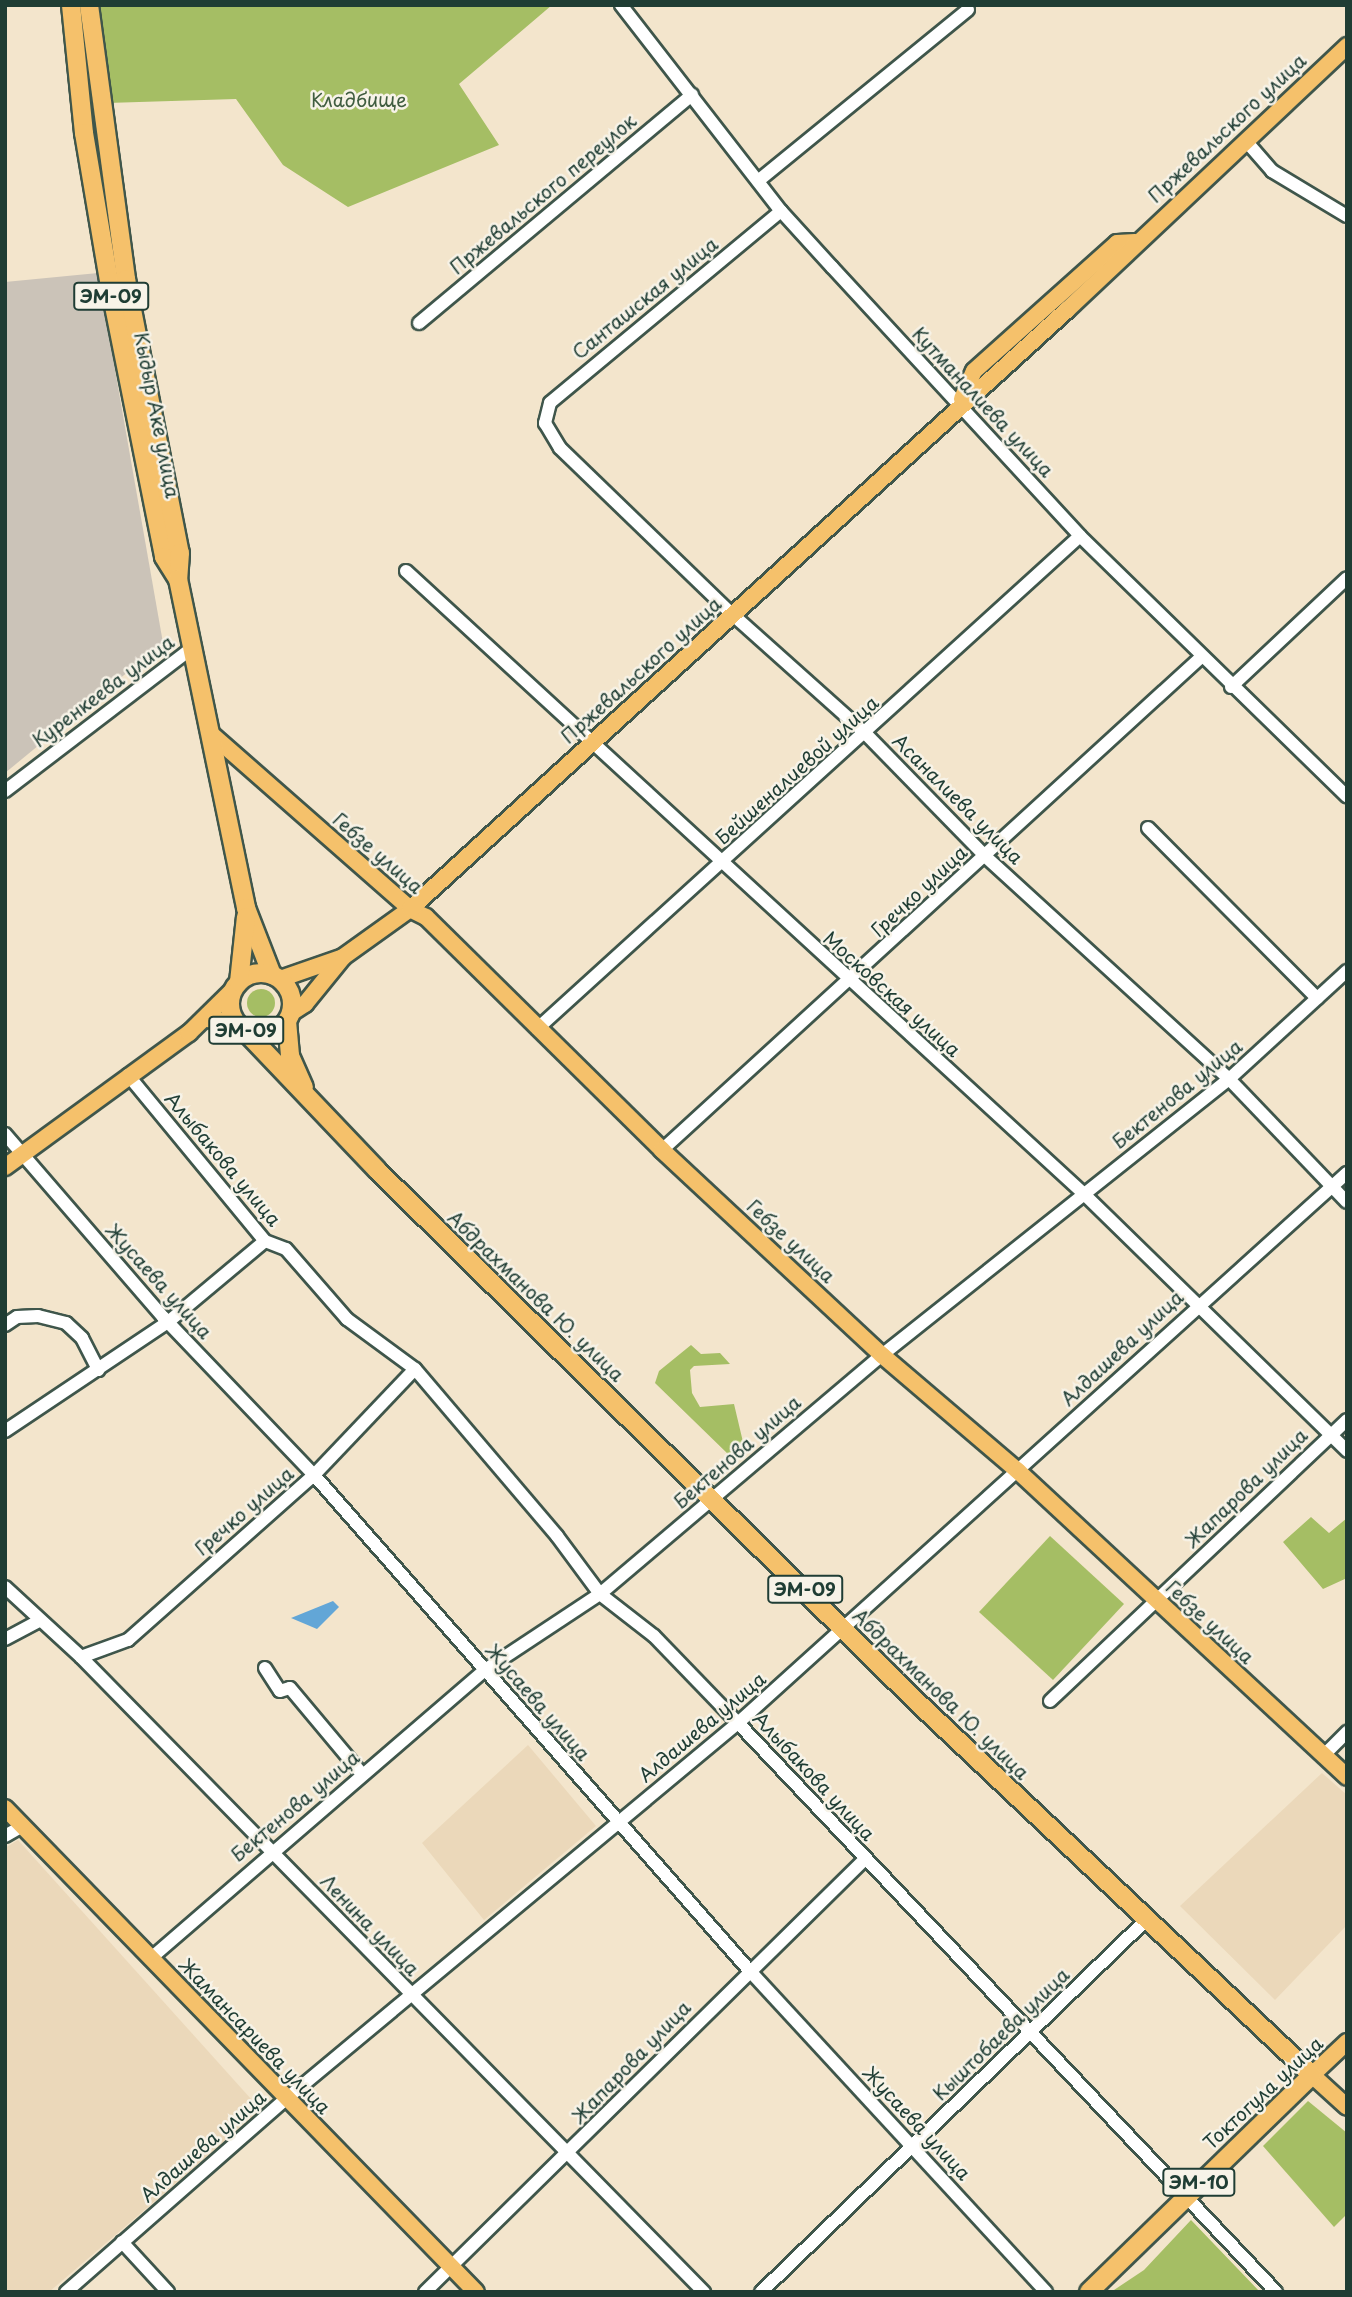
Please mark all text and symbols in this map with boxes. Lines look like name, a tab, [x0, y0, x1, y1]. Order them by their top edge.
street label: Пржевальского улица	[1143, 49, 1311, 207]
park label: Кладбище	[311, 89, 407, 111]
street label: Пржевальского переулок	[445, 109, 641, 279]
street label: Санташская улица	[567, 232, 723, 364]
road number: ЭМ-09	[72, 282, 150, 310]
street label: Кутманалиева улица	[907, 322, 1059, 482]
street label: Кыдыр Аке улица	[130, 330, 184, 500]
street label: Пржевальского улица	[556, 592, 726, 748]
street label: Куренкеева улица	[27, 630, 179, 752]
street label: Бейшеналиевой улица	[711, 691, 883, 849]
street label: Асаналиева улица	[888, 729, 1028, 869]
street label: Гебзе улица	[328, 808, 428, 898]
street label: Гречко улица	[866, 840, 972, 942]
street label: Московская улица	[818, 926, 966, 1062]
road number: ЭМ-09	[208, 1015, 284, 1044]
street label: Бектенова улица	[1107, 1034, 1247, 1154]
street label: Алыбакова улица	[160, 1087, 286, 1231]
street label: Гебзе улица	[742, 1194, 840, 1288]
street label: Абдрахманова Ю. улица	[443, 1206, 629, 1386]
street label: Жусаева улица	[101, 1218, 217, 1344]
street label: Алдашева улица	[1056, 1285, 1188, 1411]
street label: Бектенова улица	[669, 1390, 805, 1514]
street label: Жапарова улица	[1180, 1424, 1312, 1552]
street label: Гречко улица	[190, 1462, 298, 1560]
road number: ЭМ-09	[766, 1574, 844, 1604]
street label: Гебзе улица	[1161, 1575, 1259, 1669]
street label: Абдрахманова Ю. улица	[848, 1604, 1034, 1784]
street label: Жусаева улица	[481, 1638, 595, 1766]
street label: Алдашева улица	[633, 1667, 771, 1787]
street label: Алыбакова улица	[748, 1706, 880, 1846]
street label: Бектенова улица	[226, 1745, 364, 1867]
street label: Ленина улица	[316, 1869, 424, 1981]
street label: Жамансариева улица	[174, 1953, 336, 2119]
street label: Кыштобаева улица	[928, 1963, 1074, 2105]
street label: Жапарова улица	[567, 1996, 695, 2128]
street label: Токтогула улица	[1198, 2032, 1328, 2154]
street label: Жусаева улица	[858, 2061, 976, 2185]
street label: Алдашева улица	[135, 2085, 271, 2207]
road number: ЭМ-10	[1162, 2168, 1236, 2196]

